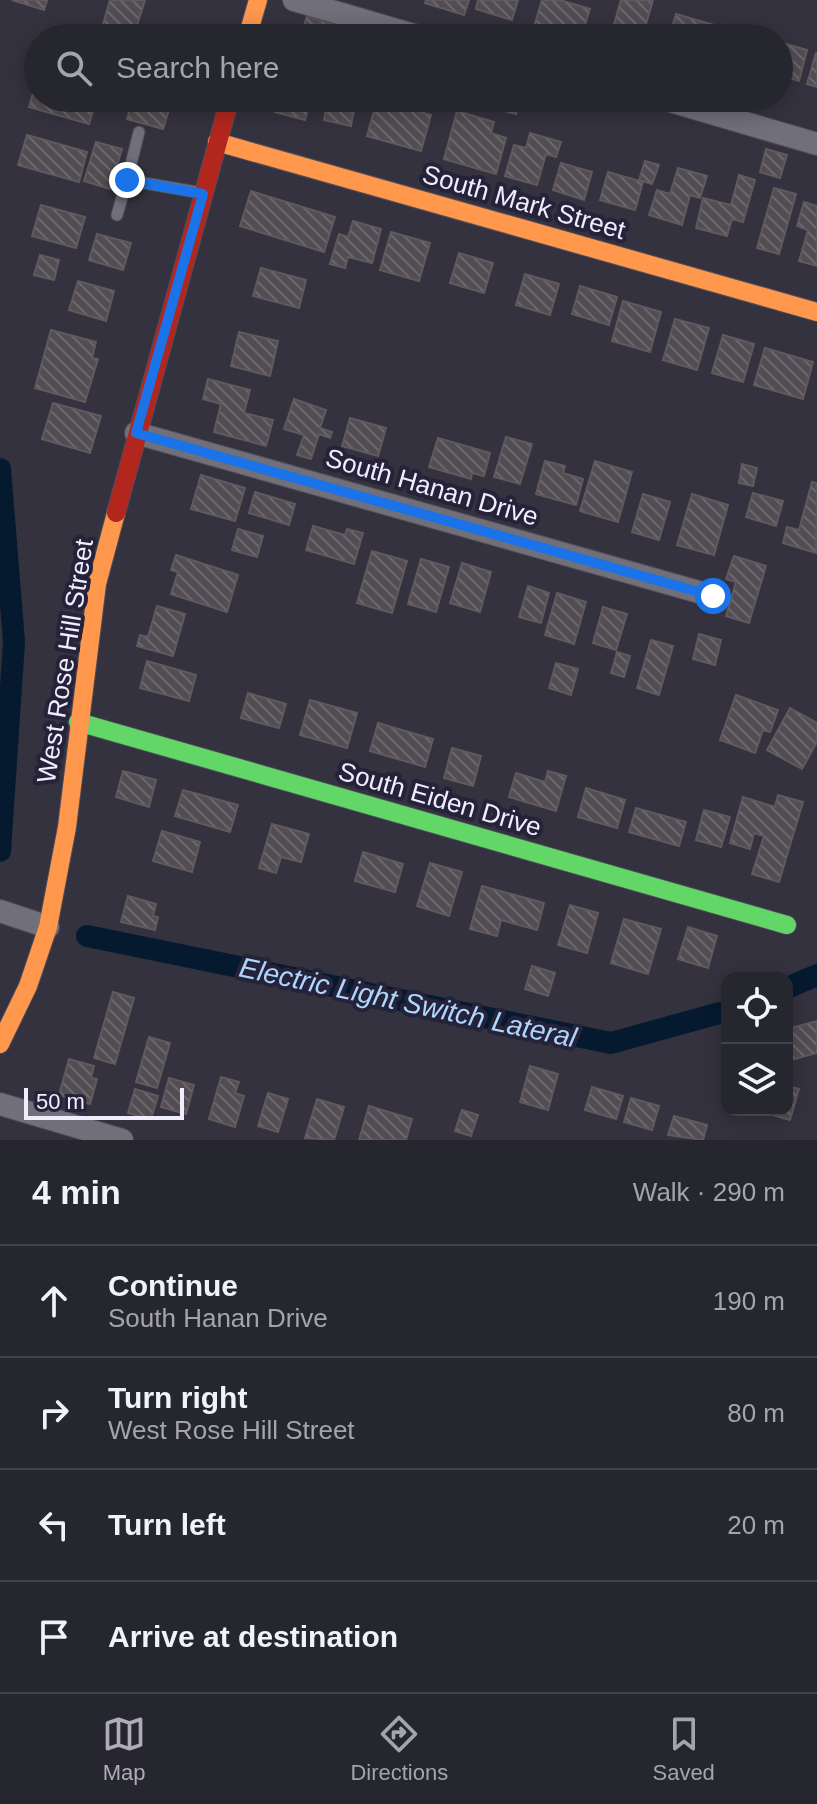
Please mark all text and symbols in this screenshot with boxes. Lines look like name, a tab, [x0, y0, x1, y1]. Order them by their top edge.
search box	[24, 24, 793, 112]
icon: search	[52, 46, 96, 90]
text: Search here	[116, 51, 279, 84]
street label: South Mark Street	[419, 159, 630, 246]
route end	[109, 162, 145, 198]
street label: South Hanan Drive	[322, 442, 542, 532]
street label: West Rose Hill Street	[31, 536, 99, 785]
route start	[695, 578, 731, 614]
street label: South Eiden Drive	[335, 756, 545, 842]
water label: Electric Light Switch Lateral	[236, 952, 580, 1054]
map controls	[721, 972, 793, 1116]
button: locate	[721, 972, 793, 1044]
button: layers	[721, 1044, 793, 1116]
scale bar	[24, 1084, 184, 1120]
text: 50 m	[36, 1089, 85, 1114]
text: 4 min	[32, 1173, 121, 1211]
text: Walk · 290 m	[633, 1177, 785, 1207]
text: Continue	[108, 1269, 238, 1302]
icon: ahead	[32, 1279, 76, 1323]
text: 190 m	[713, 1286, 785, 1316]
text: South Hanan Drive	[108, 1303, 328, 1333]
text: Turn right	[108, 1381, 247, 1414]
icon: right	[32, 1391, 76, 1435]
text: 80 m	[727, 1398, 785, 1428]
text: West Rose Hill Street	[108, 1415, 355, 1445]
icon: left	[32, 1503, 76, 1547]
text: Turn left	[108, 1508, 226, 1541]
text: 20 m	[727, 1510, 785, 1540]
icon: arrive	[32, 1615, 76, 1659]
text: Arrive at destination	[108, 1620, 398, 1653]
tab: Map	[102, 1712, 146, 1786]
tab: Directions	[350, 1712, 448, 1786]
tab: Saved	[652, 1712, 715, 1786]

